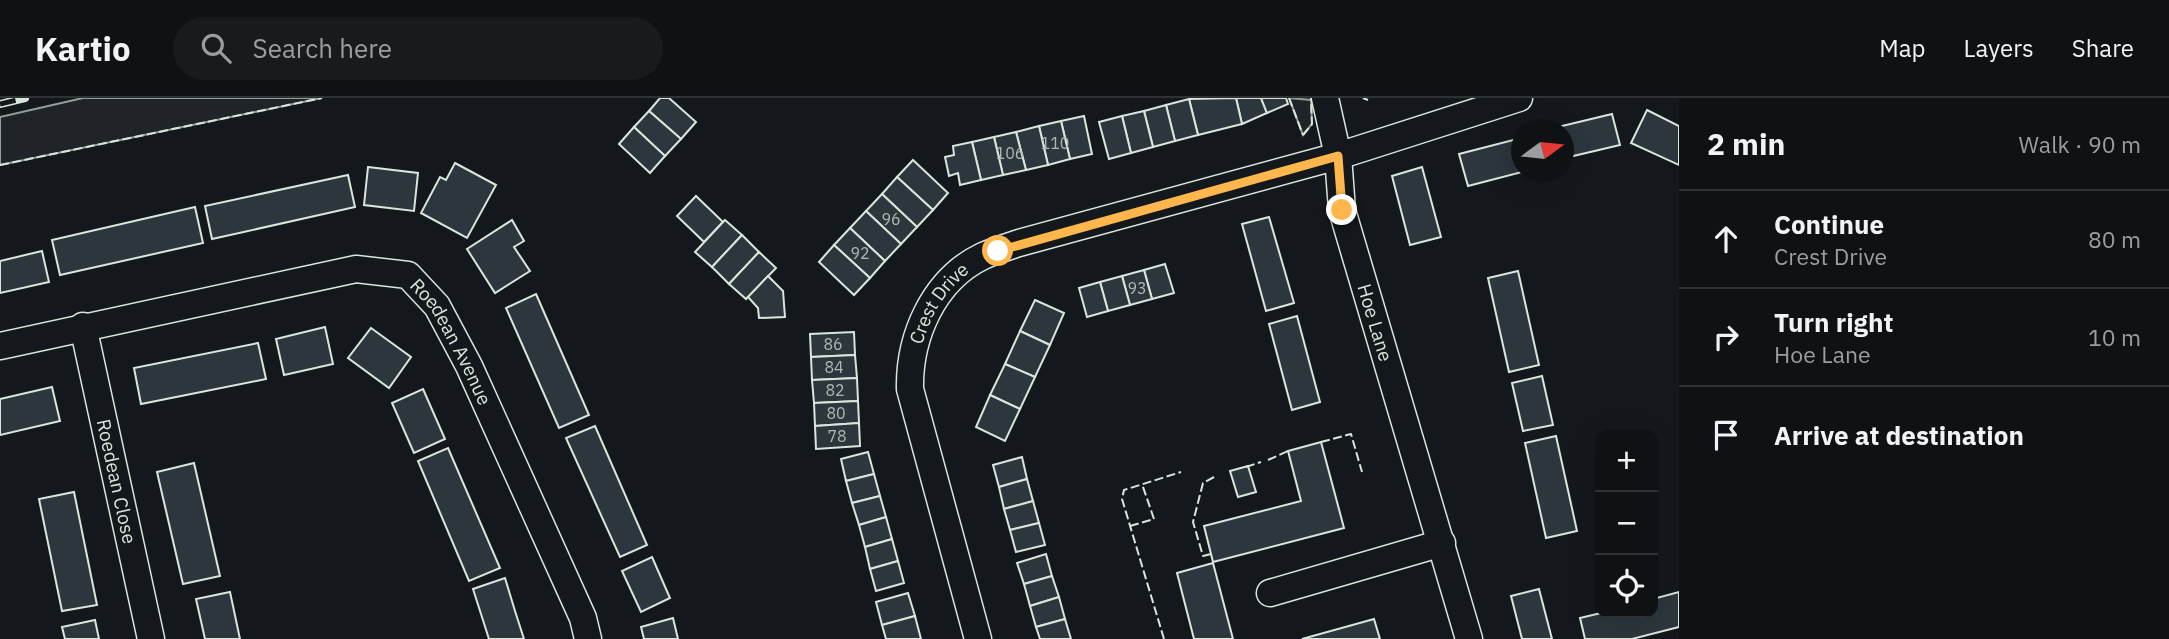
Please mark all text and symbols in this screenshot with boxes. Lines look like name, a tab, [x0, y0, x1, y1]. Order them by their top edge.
search box	[173, 17, 663, 80]
text: Kartio	[35, 27, 131, 70]
icon: search	[197, 29, 235, 67]
text: Search here	[253, 31, 392, 65]
text: Map	[1879, 32, 1926, 64]
text: Layers	[1964, 32, 2034, 64]
text: Share	[2072, 32, 2134, 64]
north arrow	[1511, 119, 1574, 182]
text: 2 min	[1707, 124, 1785, 163]
text: Walk · 90 m	[2019, 129, 2141, 159]
house number: 110	[1041, 133, 1069, 153]
house number: 106	[996, 143, 1024, 163]
route end	[1326, 194, 1357, 225]
text: Continue	[1774, 207, 1884, 241]
house number: 96	[881, 209, 901, 229]
icon: ahead	[1707, 220, 1745, 258]
text: 80 m	[2088, 224, 2141, 254]
route start	[982, 235, 1013, 266]
text: Crest Drive	[1774, 241, 1887, 271]
house number: 92	[850, 243, 870, 263]
street label: Crest Drive	[904, 257, 973, 347]
street label: Roedean Avenue	[405, 273, 497, 409]
house number: 93	[1127, 278, 1147, 298]
street label: Hoe Lane	[1352, 281, 1398, 364]
text: Turn right	[1774, 305, 1893, 339]
icon: right	[1707, 318, 1745, 356]
text: 10 m	[2088, 322, 2141, 352]
house number: 86	[823, 334, 843, 354]
text: Hoe Lane	[1774, 339, 1871, 369]
house number: 84	[824, 357, 844, 377]
house number: 82	[825, 380, 845, 400]
house number: 80	[826, 403, 846, 423]
icon: arrive	[1707, 416, 1745, 454]
street label: Roedean Close	[92, 417, 142, 546]
text: Arrive at destination	[1774, 418, 2024, 452]
house number: 78	[827, 426, 847, 446]
map controls	[1595, 429, 1658, 618]
button: +	[1595, 429, 1658, 492]
button: −	[1595, 492, 1658, 555]
button: locate	[1595, 555, 1658, 618]

